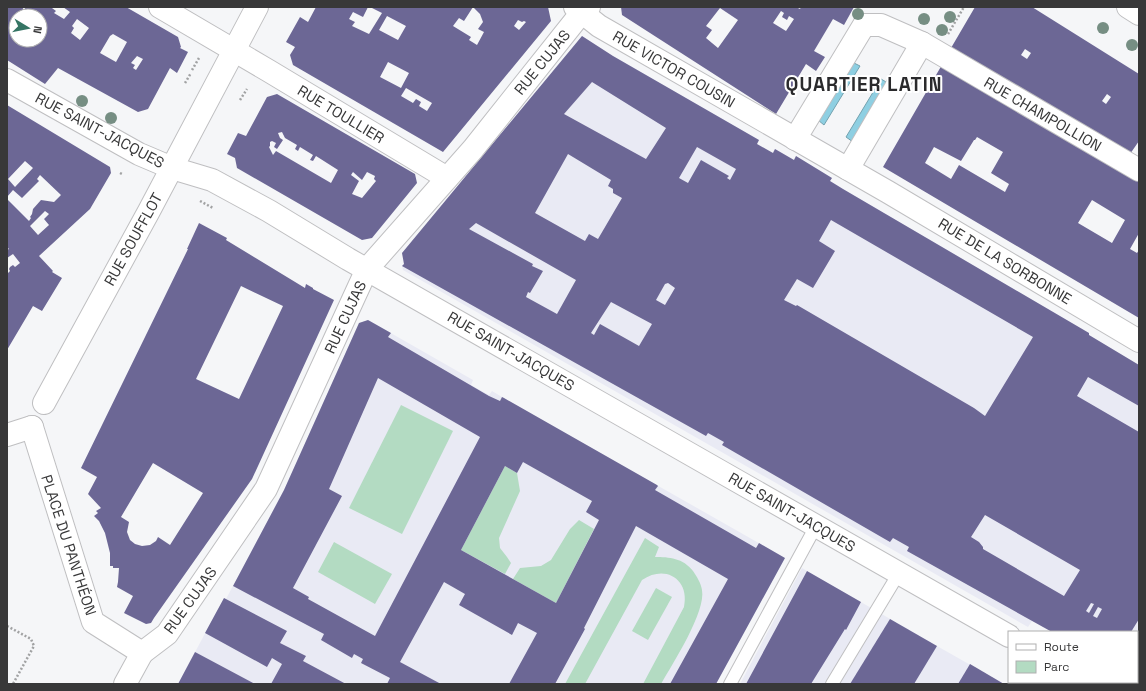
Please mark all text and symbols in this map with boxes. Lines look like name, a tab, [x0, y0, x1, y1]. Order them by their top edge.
north arrow	[8, 8, 48, 48]
text: N	[30, 25, 45, 35]
street label: RUE CUJAS	[510, 26, 574, 98]
street label: RUE VICTOR COUSIN	[609, 26, 739, 112]
district label: QUARTIER LATIN	[786, 72, 942, 97]
street label: RUE CHAMPOLLION	[981, 73, 1105, 155]
street label: RUE TOULLIER	[294, 81, 388, 147]
street label: RUE SAINT-JACQUES	[32, 88, 168, 172]
street label: RUE SOUFFLOT	[100, 189, 166, 289]
street label: RUE DE LA SORBONNE	[935, 214, 1075, 308]
street label: RUE CUJAS	[320, 277, 370, 357]
street label: RUE SAINT-JACQUES	[444, 307, 578, 395]
street label: RUE SAINT-JACQUES	[725, 468, 859, 556]
street label: PLACE DU PANTHÉON	[37, 472, 101, 618]
street label: RUE CUJAS	[159, 563, 221, 637]
legend	[1008, 631, 1138, 683]
text: Route	[1044, 639, 1079, 655]
text: Parc	[1044, 659, 1069, 675]

